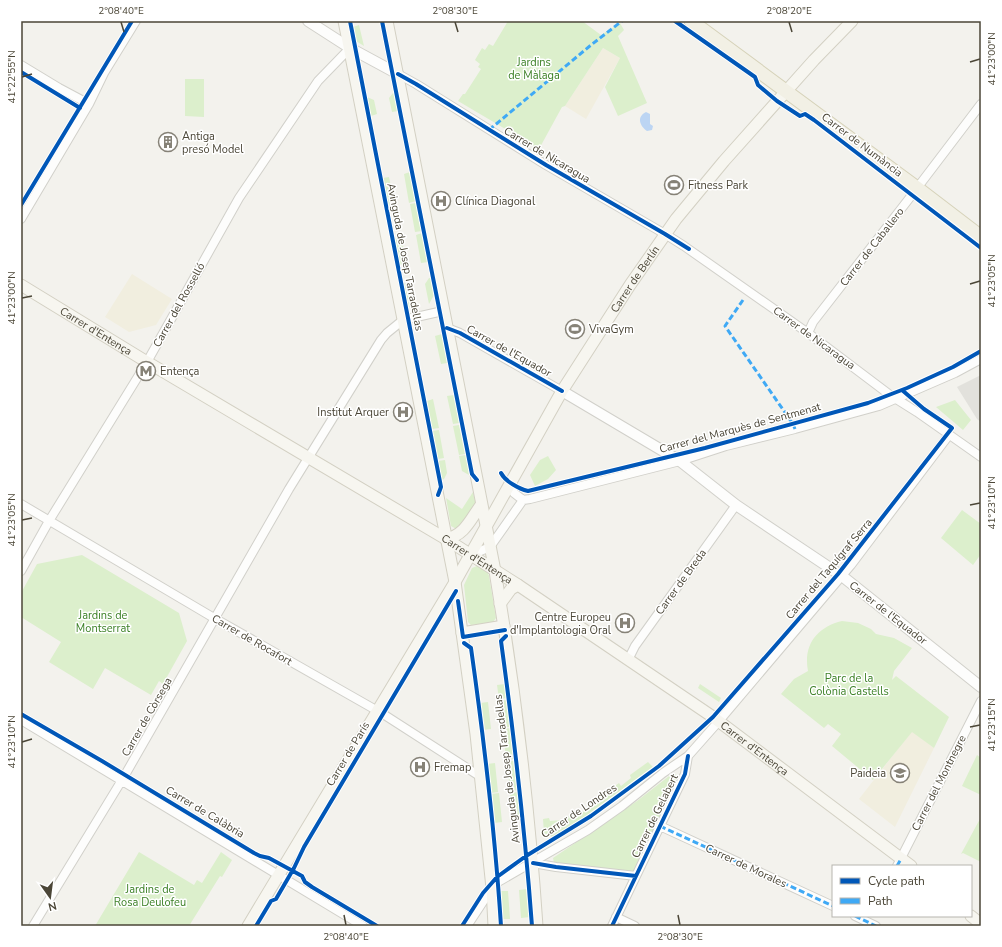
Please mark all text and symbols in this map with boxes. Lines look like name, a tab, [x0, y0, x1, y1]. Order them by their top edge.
text: 2°08'40"E	[98, 4, 144, 18]
text: 2°08'30"E	[432, 4, 478, 18]
text: 2°08'20"E	[766, 4, 812, 18]
text: 41°23'00"N	[985, 32, 999, 86]
text: 41°22'55"N	[5, 50, 19, 104]
park label: Jardins de Màlaga	[508, 55, 560, 83]
street label: Carrer de Numància	[818, 110, 906, 181]
street label: Carrer de Nicaragua	[501, 123, 593, 187]
place label: Antiga presó Model	[182, 129, 244, 157]
building icon: Antiga presó Model	[157, 131, 179, 153]
sports icon: Fitness Park	[663, 174, 685, 196]
place label: Fitness Park	[688, 178, 748, 193]
street label: Avinguda de Josep Tarradellas	[383, 182, 427, 332]
hospital icon: Clínica Diagonal	[430, 190, 452, 212]
place label: Clínica Diagonal	[455, 194, 536, 209]
street label: Carrer de Caballero	[836, 204, 908, 290]
street label: Carrer de Berlín	[607, 242, 663, 315]
text: 41°23'05"N	[985, 254, 999, 308]
street label: Carrer del Rosselló	[150, 260, 208, 350]
text: 41°23'00"N	[5, 271, 19, 325]
street label: Carrer d'Entença	[57, 303, 135, 359]
street label: Carrer de Nicaragua	[770, 303, 858, 373]
sports icon: VivaGym	[564, 318, 586, 340]
street label: Carrer de l'Equador	[464, 321, 554, 381]
place label: VivaGym	[588, 322, 634, 337]
metro station icon: Entença	[135, 360, 157, 382]
place label: Entença	[160, 364, 200, 379]
street label: Carrer del Marquès de Sentmenat	[658, 399, 822, 457]
hospital icon: Institut Arquer	[392, 401, 414, 423]
place label: Institut Arquer	[317, 405, 389, 420]
text: 41°23'10"N	[985, 476, 999, 530]
text: 41°23'05"N	[5, 493, 19, 547]
street label: Carrer del Taquígraf Serra	[782, 515, 876, 623]
street label: Carrer d'Entença	[439, 530, 516, 587]
street label: Carrer de Breda	[652, 546, 710, 618]
street label: Carrer de l'Equador	[846, 578, 930, 648]
park label: Jardins de Montserrat	[76, 608, 130, 636]
place label: Centre Europeu d'Implantologia Oral	[510, 610, 612, 638]
street label: Carrer de Rocafort	[209, 611, 295, 669]
hospital icon: Centre Europeu d'Implantologia Oral	[614, 612, 636, 634]
park label: Parc de la Colònia Castells	[809, 671, 889, 699]
street label: Carrer de Còrsega	[118, 675, 176, 759]
street label: Avinguda de Josep Tarradellas	[490, 694, 524, 844]
text: 41°23'15"N	[985, 698, 999, 752]
text: 41°23'10"N	[5, 715, 19, 769]
street label: Carrer d'Entença	[717, 718, 792, 779]
street label: Carrer de París	[323, 719, 373, 789]
street label: Carrer del Montnegre	[908, 732, 970, 834]
hospital icon: Fremap	[409, 756, 431, 778]
place label: Fremap	[434, 760, 471, 775]
school or university icon: Paideia	[889, 762, 911, 784]
place label: Paideia	[850, 766, 886, 781]
street label: Carrer de Gelabert	[628, 771, 682, 861]
street label: Carrer de Londres	[538, 780, 620, 842]
street label: Carrer de Calàbria	[163, 783, 247, 842]
street label: Carrer de Morales	[703, 841, 789, 891]
legend	[832, 865, 972, 917]
text: Cycle path	[868, 873, 925, 889]
north arrow	[30, 877, 70, 917]
park label: Jardins de Rosa Deulofeu	[114, 882, 186, 910]
text: Path	[868, 893, 893, 909]
text: N	[46, 898, 58, 914]
text: 2°08'40"E	[323, 930, 369, 944]
text: 2°08'30"E	[657, 930, 703, 944]

